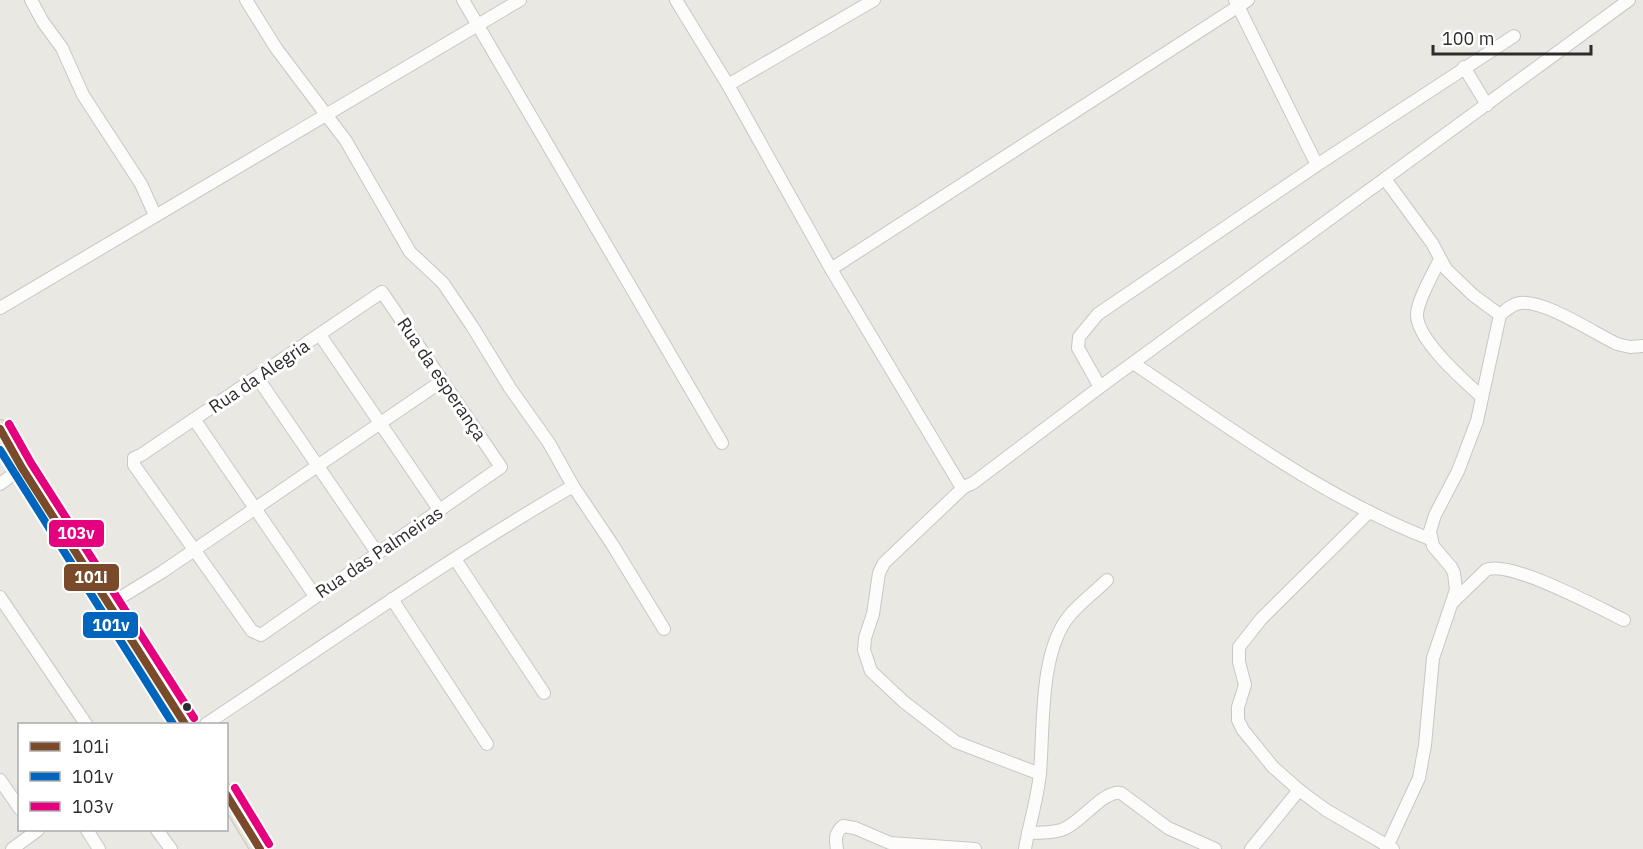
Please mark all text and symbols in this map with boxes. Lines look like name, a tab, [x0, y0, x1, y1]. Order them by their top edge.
scale bar	[1433, 18, 1590, 56]
text: 100 m	[1442, 27, 1494, 50]
street label: Rua da esperança	[392, 313, 492, 445]
street label: Rua da Alegria	[204, 334, 314, 418]
street label: Rua das Palmeiras	[311, 501, 447, 603]
line badge: 103v	[48, 519, 105, 548]
text: 103v	[57, 523, 95, 543]
line badge: 101i	[63, 563, 120, 592]
text: 101i	[74, 567, 108, 587]
line badge: 101v	[82, 611, 139, 639]
text: 101v	[92, 615, 130, 635]
unlabelled marker	[181, 701, 193, 713]
legend	[18, 723, 228, 831]
text: 101i	[72, 735, 109, 758]
text: 101v	[72, 765, 113, 788]
text: 103v	[72, 795, 113, 818]

